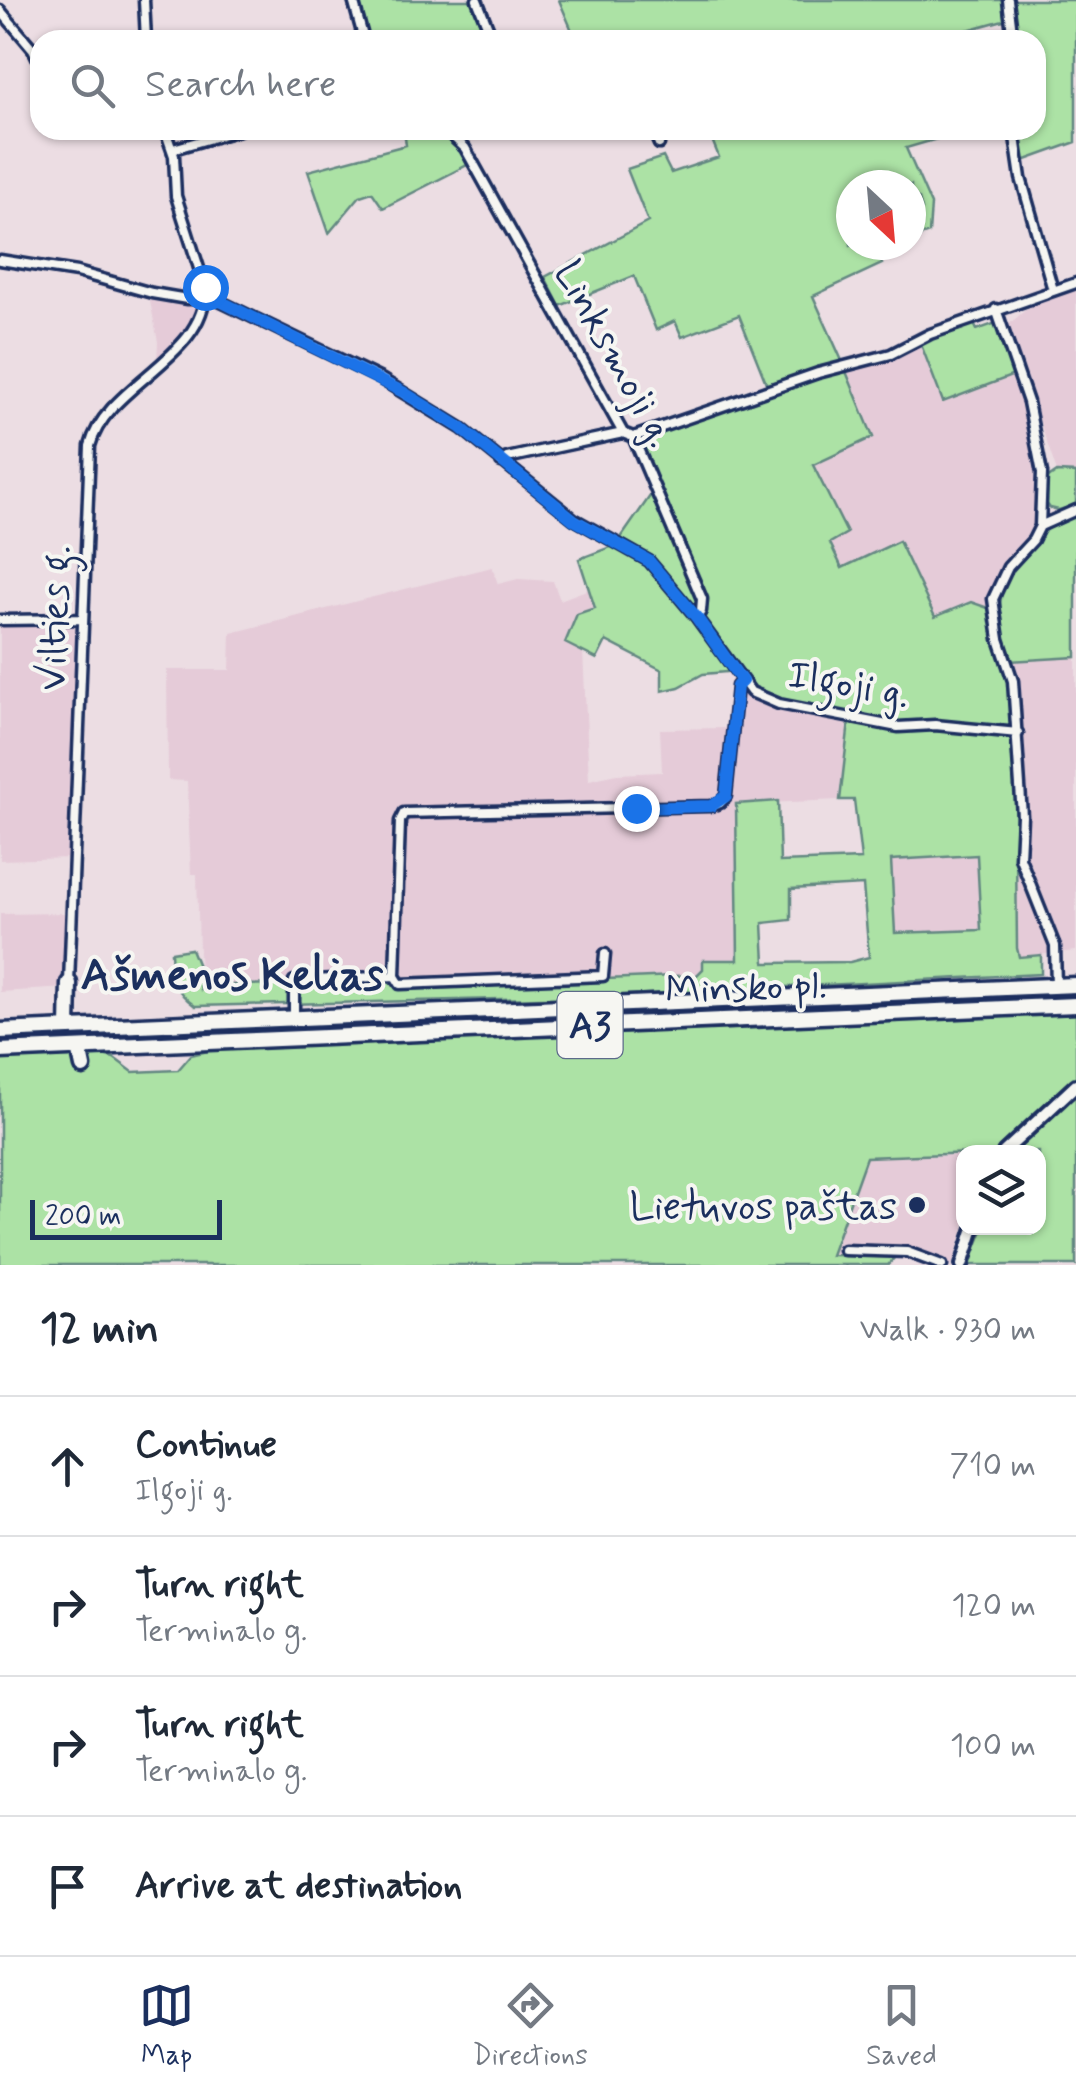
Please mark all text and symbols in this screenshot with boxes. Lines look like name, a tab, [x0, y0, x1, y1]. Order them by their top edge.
search box	[30, 30, 1046, 140]
icon: search	[65, 58, 120, 113]
text: Search here	[145, 61, 336, 110]
north arrow	[836, 170, 926, 260]
street label: Linksmoji g.	[541, 252, 686, 457]
route start	[183, 265, 229, 311]
street label: Vilties g.	[27, 544, 89, 692]
street label: Ilgoji g.	[783, 650, 913, 726]
route end	[614, 786, 660, 832]
district label: Ašmenos Kelias	[81, 947, 383, 1006]
street label: Minsko pl.	[664, 960, 828, 1018]
road number: A3	[558, 992, 622, 1058]
map controls	[956, 1145, 1046, 1235]
button: layers	[956, 1145, 1046, 1235]
place label: Lietuvos paštas	[629, 1182, 897, 1234]
marker: Lietuvos paštas	[906, 1194, 928, 1216]
scale bar	[30, 1195, 222, 1240]
text: 200 m	[45, 1199, 121, 1236]
text: 12 min	[40, 1303, 159, 1358]
text: Walk · 930 m	[860, 1309, 1036, 1351]
text: Continue	[135, 1421, 277, 1470]
icon: ahead	[40, 1439, 95, 1494]
text: 710 m	[949, 1445, 1036, 1487]
text: Ilgoji g.	[135, 1470, 233, 1512]
text: Turn right	[135, 1561, 304, 1610]
icon: right	[40, 1579, 95, 1634]
text: 120 m	[951, 1585, 1036, 1627]
text: Terminalo g.	[135, 1610, 307, 1652]
text: Turn right	[135, 1701, 304, 1750]
icon: right	[40, 1719, 95, 1774]
text: 100 m	[950, 1725, 1036, 1767]
text: Terminalo g.	[135, 1750, 307, 1792]
icon: arrive	[40, 1859, 95, 1914]
text: Arrive at destination	[135, 1862, 462, 1911]
tab: Map	[139, 1978, 194, 2075]
tab: Directions	[473, 1978, 588, 2075]
tab: Saved	[866, 1978, 937, 2075]

